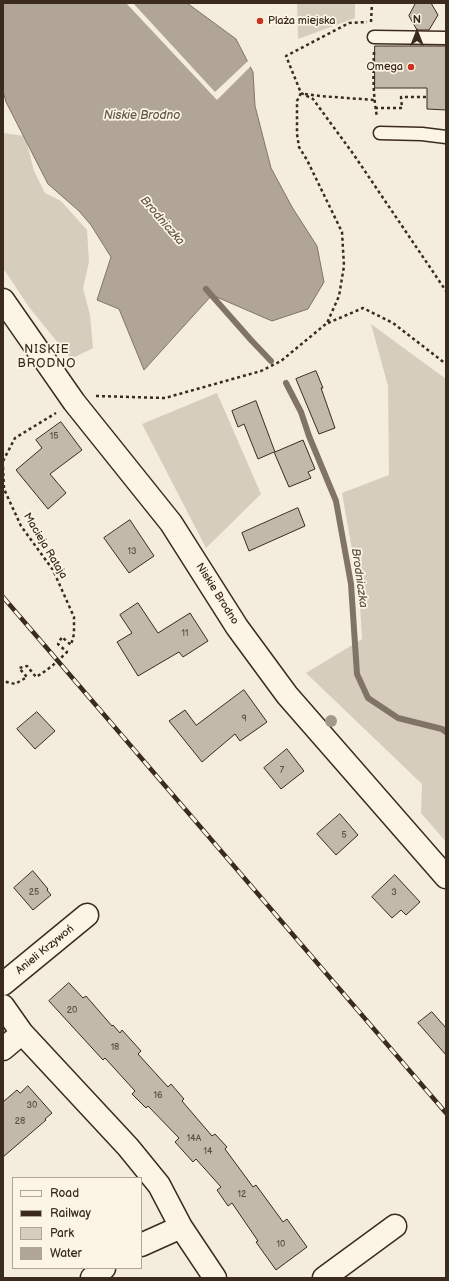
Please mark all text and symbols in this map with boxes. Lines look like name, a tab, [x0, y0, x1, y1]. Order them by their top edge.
north arrow	[397, 12, 437, 52]
text: N	[413, 13, 421, 26]
place label: Plaża miejska	[268, 14, 336, 28]
marker: Plaża miejska	[255, 16, 265, 26]
place label: Omega	[366, 60, 403, 74]
marker: Omega	[406, 62, 416, 72]
water label: Niskie Brodno	[104, 109, 180, 123]
water label: Brodniczka	[137, 194, 187, 248]
district label: NISKIE BRODNO	[18, 343, 76, 371]
house number: 15	[50, 432, 58, 442]
street label: Macieja Rataja	[20, 511, 70, 581]
house number: 13	[127, 547, 137, 557]
water label: Brodniczka	[348, 547, 370, 609]
street label: Niskie Brodno	[193, 561, 241, 627]
house number: 11	[182, 629, 188, 639]
house number: 9	[241, 714, 247, 724]
house number: 7	[280, 766, 284, 776]
house number: 5	[341, 831, 347, 841]
house number: 25	[29, 888, 39, 898]
house number: 3	[391, 888, 397, 898]
street label: Anieli Krzywoń	[13, 923, 77, 977]
house number: 20	[67, 1006, 77, 1016]
house number: 18	[111, 1043, 119, 1053]
house number: 16	[154, 1091, 162, 1101]
house number: 30	[27, 1101, 37, 1111]
house number: 28	[15, 1117, 25, 1127]
house number: 14A	[187, 1134, 201, 1144]
house number: 14	[204, 1147, 212, 1157]
legend	[12, 1177, 142, 1269]
text: Road	[50, 1186, 79, 1201]
house number: 12	[238, 1190, 246, 1200]
text: Railway	[50, 1206, 91, 1221]
text: Park	[50, 1226, 74, 1241]
house number: 10	[277, 1240, 285, 1250]
text: Water	[50, 1246, 82, 1261]

